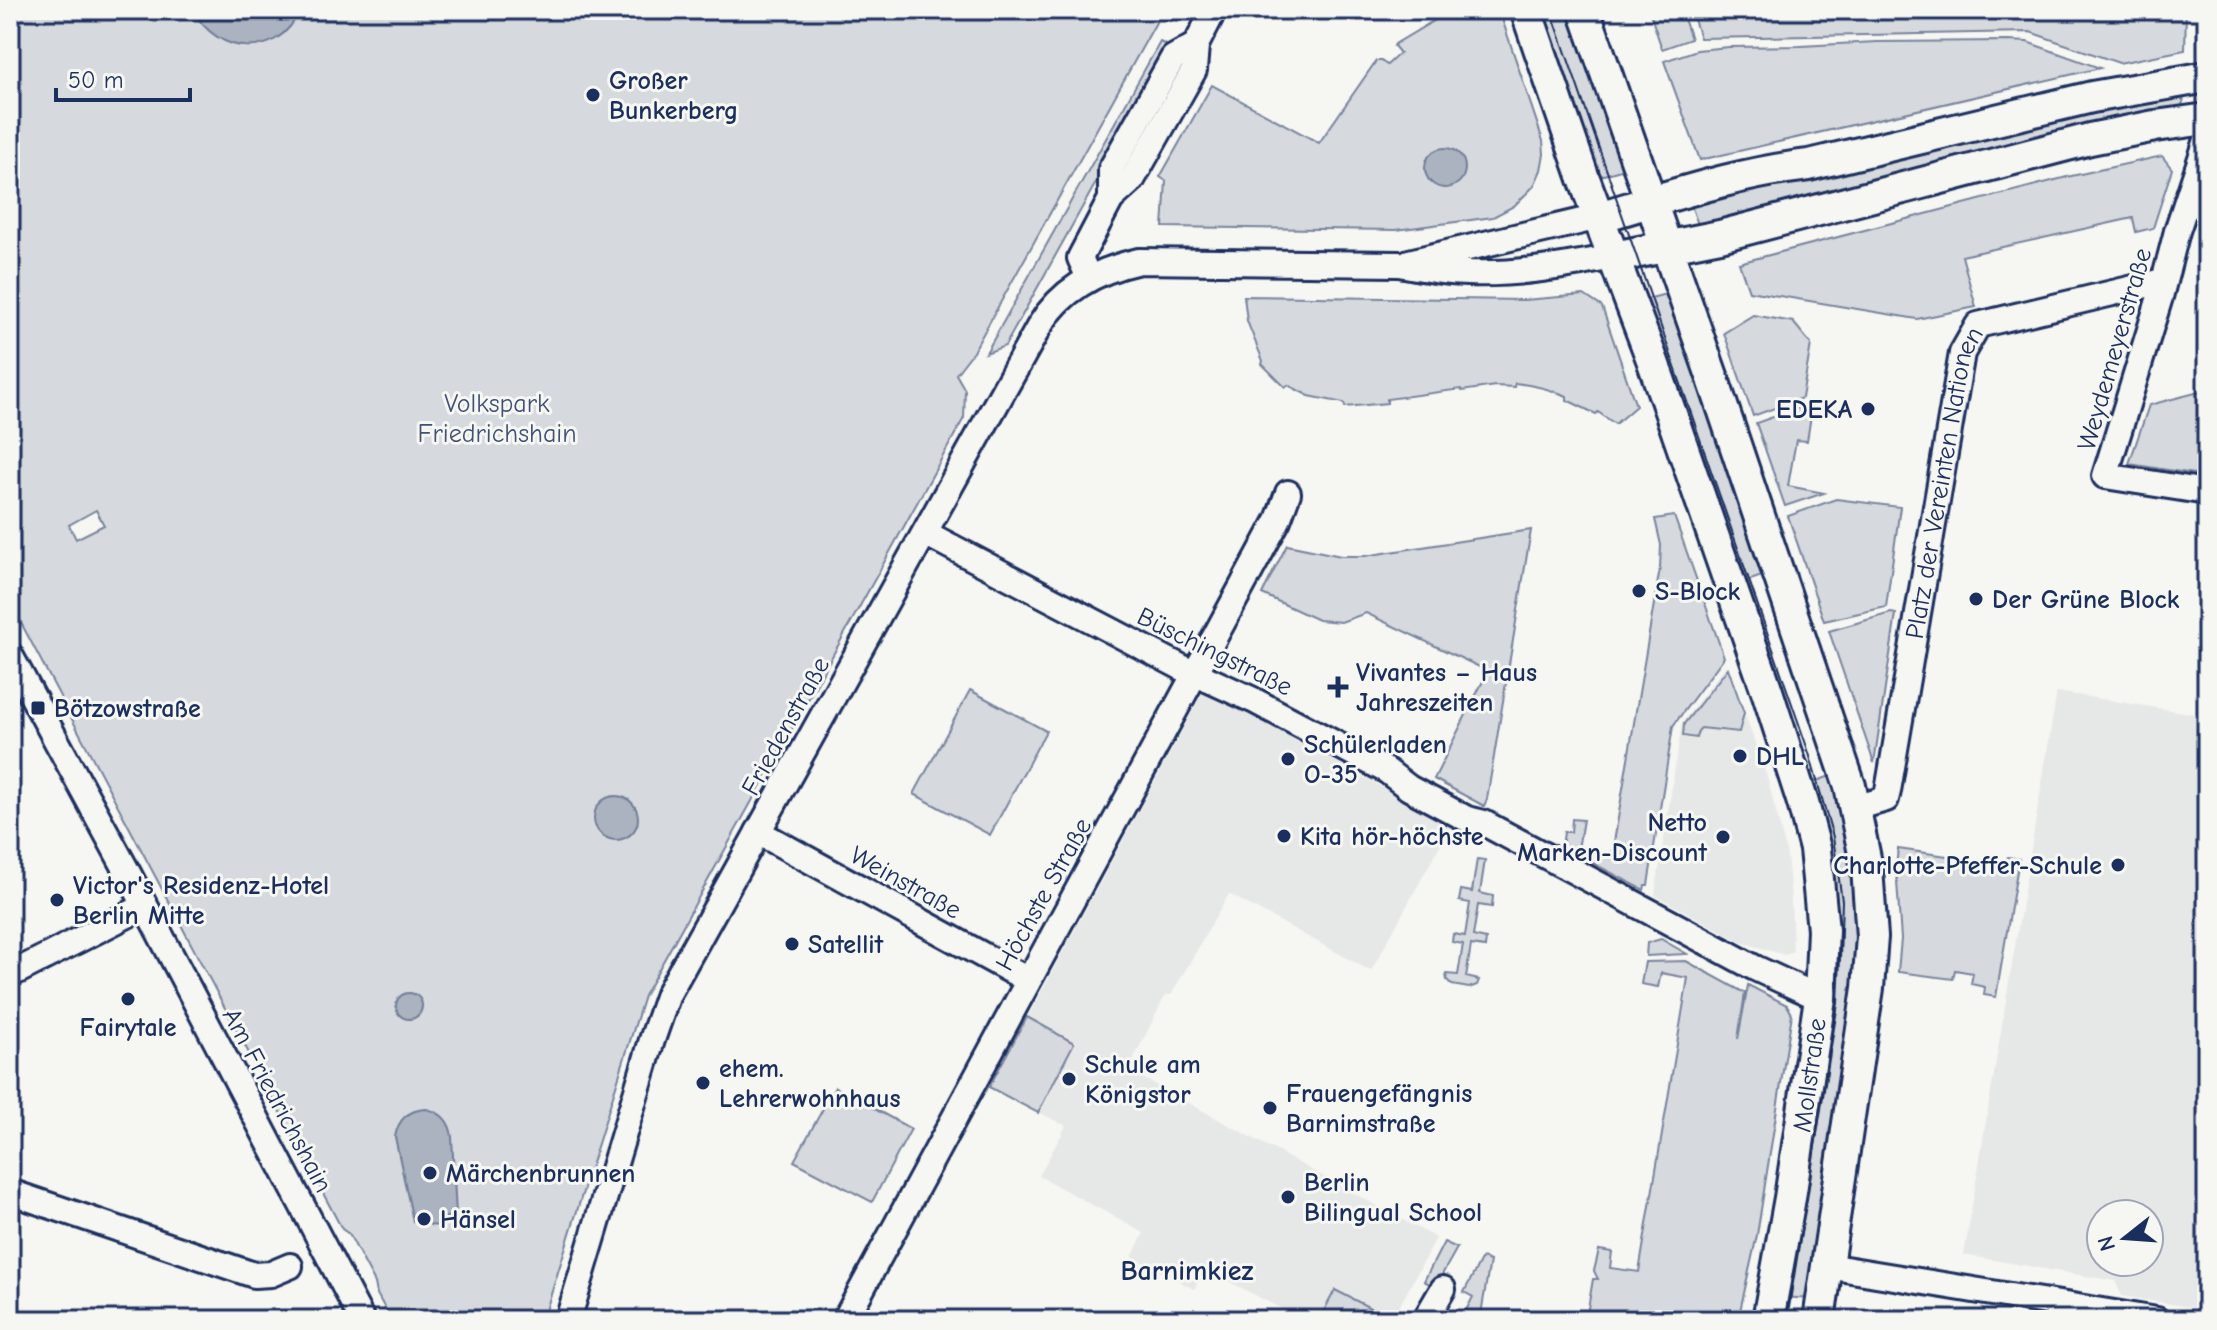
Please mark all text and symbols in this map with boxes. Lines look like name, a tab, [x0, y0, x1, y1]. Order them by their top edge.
scale bar	[56, 52, 190, 102]
text: 50 m	[68, 66, 124, 94]
place label: Großer Bunkerberg	[609, 66, 738, 126]
marker: Großer Bunkerberg	[584, 86, 602, 104]
street label: Weydemeyerstraße	[2072, 245, 2158, 454]
street label: Platz der Vereinten Nationen	[1900, 322, 1990, 641]
park label: Volkspark Friedrichshain	[417, 389, 577, 449]
place label: EDEKA	[1776, 395, 1853, 425]
marker: EDEKA	[1859, 400, 1877, 418]
place label: S-Block	[1655, 577, 1741, 607]
marker: S-Block	[1630, 582, 1648, 600]
place label: Der Grüne Block	[1992, 585, 2180, 615]
marker: Der Grüne Block	[1967, 590, 1985, 608]
street label: Büschingstraße	[1132, 601, 1297, 702]
street label: Friedenstraße	[736, 652, 836, 801]
place label: Vivantes – Haus Jahreszeiten	[1356, 658, 1537, 718]
marker: Vivantes – Haus Jahreszeiten	[1327, 676, 1349, 698]
place label: Bötzowstraße	[54, 694, 201, 724]
marker: Bötzowstraße	[29, 699, 47, 717]
place label: Schülerladen O-35	[1304, 730, 1447, 790]
place label: DHL	[1756, 742, 1804, 772]
marker: DHL	[1731, 747, 1749, 765]
marker: Schülerladen O-35	[1279, 750, 1297, 768]
place label: Netto Marken-Discount	[1517, 808, 1707, 868]
street label: Höchste Straße	[990, 813, 1098, 976]
place label: Kita hör-höchste	[1300, 822, 1484, 852]
marker: Kita hör-höchste	[1275, 827, 1293, 845]
marker: Netto Marken-Discount	[1714, 828, 1732, 846]
street label: Weinstraße	[845, 840, 966, 926]
place label: Charlotte-Pfeffer-Schule	[1833, 851, 2102, 881]
marker: Charlotte-Pfeffer-Schule	[2109, 856, 2127, 874]
place label: Victor's Residenz-Hotel Berlin Mitte	[73, 871, 329, 931]
marker: Victor's Residenz-Hotel Berlin Mitte	[48, 891, 66, 909]
place label: Satellit	[808, 930, 884, 960]
marker: Satellit	[783, 935, 801, 953]
marker: Fairytale	[119, 990, 137, 1008]
street label: Am Friedrichshain	[216, 1003, 338, 1198]
place label: Fairytale	[79, 1013, 177, 1043]
street label: Mollstraße	[1787, 1016, 1833, 1134]
place label: Schule am Königstor	[1085, 1050, 1201, 1110]
place label: ehem. Lehrerwohnhaus	[719, 1054, 901, 1114]
marker: Schule am Königstor	[1060, 1070, 1078, 1088]
marker: ehem. Lehrerwohnhaus	[694, 1074, 712, 1092]
place label: Frauengefängnis Barnimstraße	[1286, 1079, 1472, 1139]
marker: Frauengefängnis Barnimstraße	[1261, 1099, 1279, 1117]
place label: Märchenbrunnen	[446, 1159, 635, 1189]
marker: Märchenbrunnen	[421, 1164, 439, 1182]
place label: Berlin Bilingual School	[1304, 1168, 1482, 1228]
marker: Berlin Bilingual School	[1279, 1188, 1297, 1206]
north arrow	[2085, 1198, 2165, 1278]
place label: Hänsel	[440, 1205, 516, 1235]
marker: Hänsel	[415, 1210, 433, 1228]
text: N	[2092, 1233, 2121, 1254]
district label: Barnimkiez	[1120, 1255, 1254, 1287]

